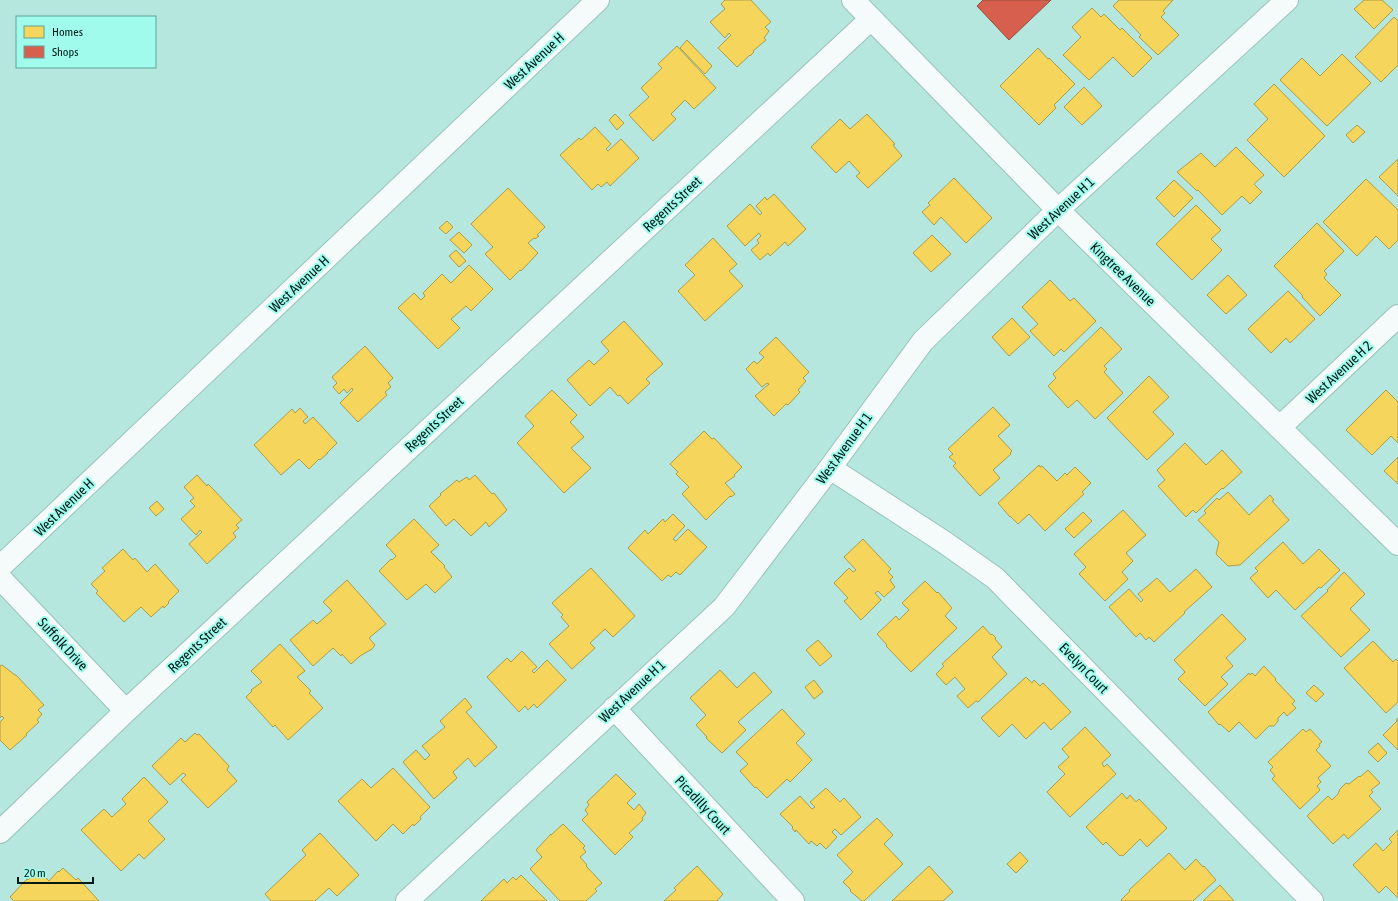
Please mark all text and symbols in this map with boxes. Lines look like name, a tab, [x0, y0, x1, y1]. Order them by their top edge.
legend	[16, 16, 156, 68]
text: Homes	[52, 25, 83, 39]
street label: West Avenue H	[501, 29, 567, 93]
text: Shops	[52, 45, 78, 59]
street label: Regents Street	[640, 173, 704, 235]
street label: West Avenue H 1	[1025, 173, 1097, 243]
street label: Kingtree Avenue	[1087, 239, 1159, 309]
street label: West Avenue H	[266, 252, 332, 316]
street label: West Avenue H 2	[1303, 337, 1375, 407]
street label: Regents Street	[402, 393, 466, 455]
street label: West Avenue H 1	[813, 409, 875, 487]
street label: West Avenue H	[31, 475, 97, 539]
street label: Suffolk Drive	[35, 614, 91, 674]
street label: Regents Street	[165, 614, 229, 676]
street label: Evelyn Court	[1056, 640, 1112, 696]
street label: West Avenue H 1	[596, 656, 668, 726]
street label: Picadilly Court	[672, 772, 734, 838]
scale bar	[18, 859, 93, 885]
text: 20 m	[24, 866, 46, 880]

